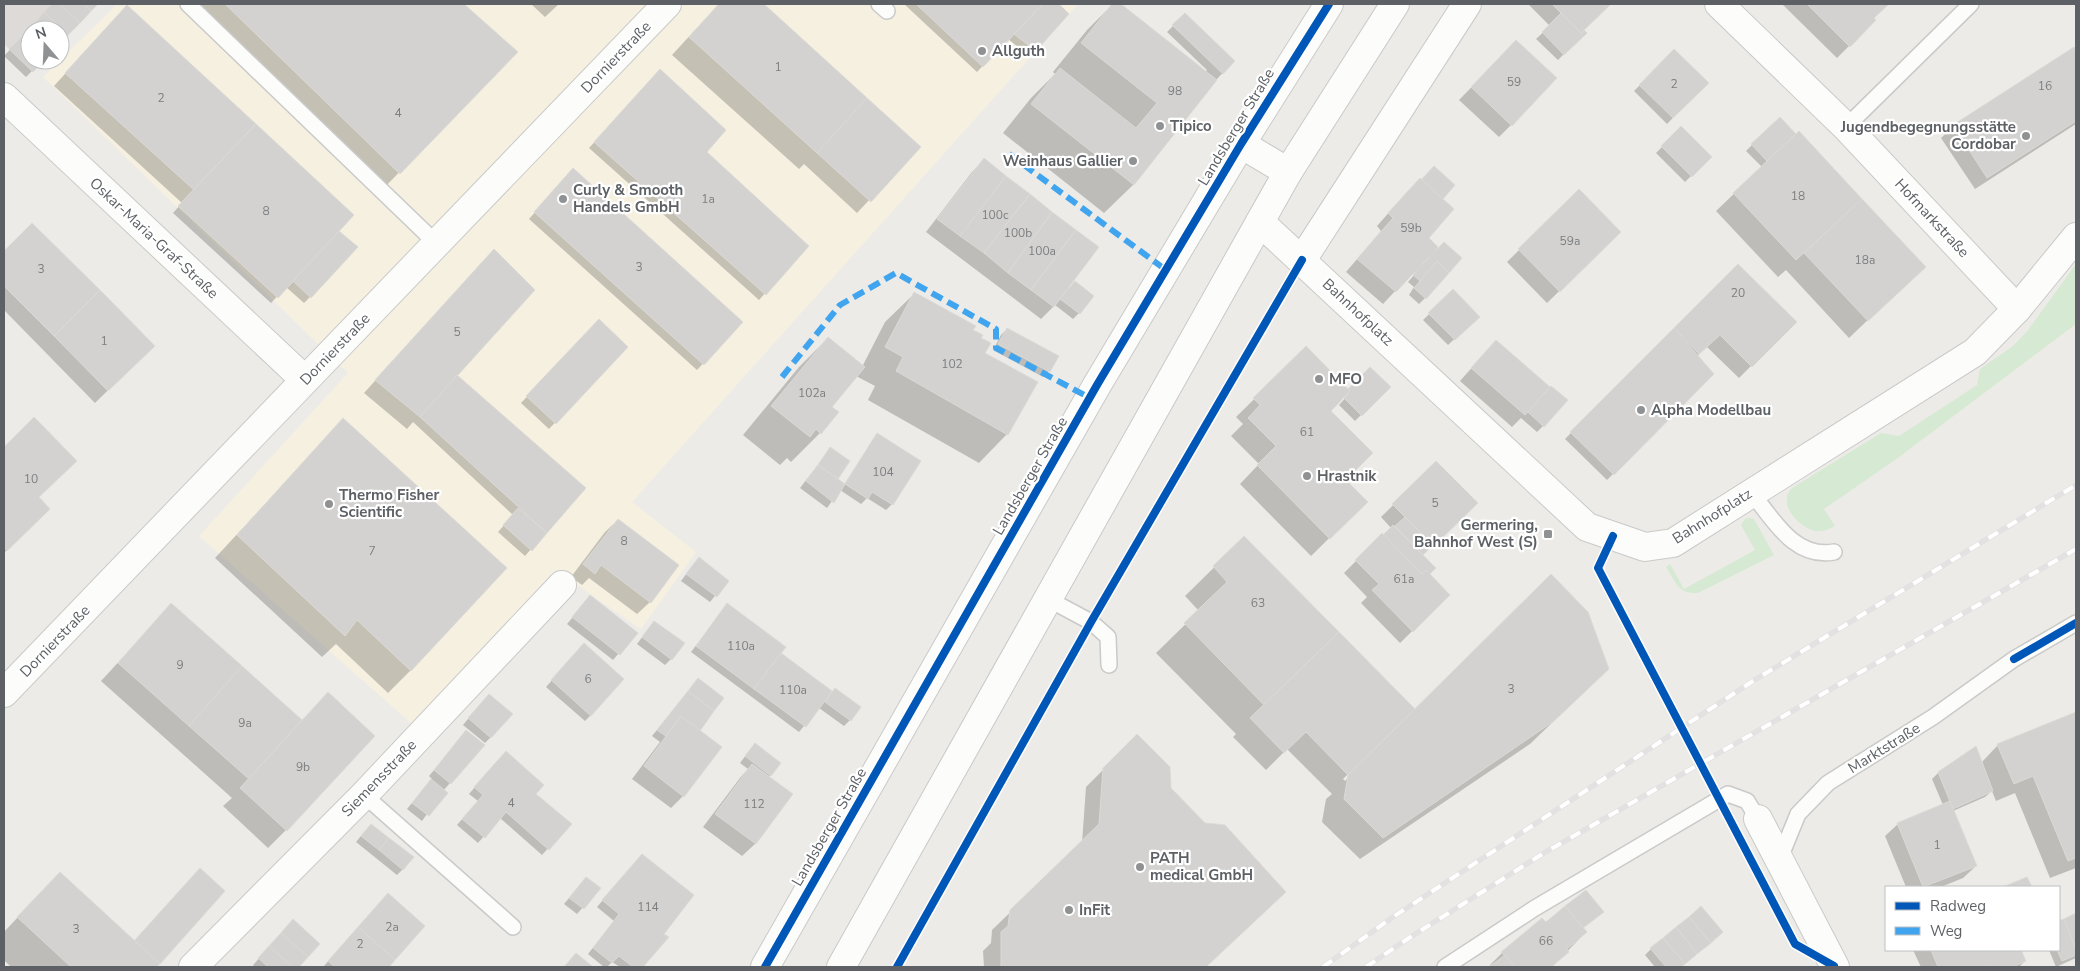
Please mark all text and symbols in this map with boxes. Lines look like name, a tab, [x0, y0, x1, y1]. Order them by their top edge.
street label: Dornierstraße	[577, 17, 655, 97]
north arrow	[20, 20, 70, 70]
text: N	[33, 22, 49, 44]
place label: Allguth	[992, 41, 1045, 61]
marker: Allguth	[976, 45, 988, 57]
house number: 1	[774, 59, 782, 75]
street label: Landsberger Straße	[1193, 65, 1279, 189]
house number: 59	[1507, 74, 1521, 90]
house number: 2	[1670, 76, 1678, 92]
house number: 16	[2038, 78, 2052, 94]
house number: 98	[1168, 83, 1182, 99]
house number: 2	[157, 90, 165, 106]
house number: 4	[394, 105, 402, 121]
place label: Tipico	[1170, 116, 1212, 136]
place label: Jugendbegegnungsstätte Cordobar	[1840, 117, 2016, 154]
marker: Tipico	[1154, 120, 1166, 132]
marker: Jugendbegegnungsstätte Cordobar	[2020, 130, 2032, 142]
place label: Weinhaus Gallier	[1003, 151, 1123, 171]
marker: Weinhaus Gallier	[1127, 155, 1139, 167]
street label: Oskar-Maria-Graf-Straße	[85, 173, 223, 303]
street label: Hofmarkstraße	[1890, 174, 1974, 262]
place label: Curly & Smooth Handels GmbH	[573, 180, 683, 217]
house number: 18	[1791, 188, 1805, 204]
house number: 1a	[701, 191, 715, 207]
marker: Curly & Smooth Handels GmbH	[557, 193, 569, 205]
house number: 8	[262, 203, 270, 219]
house number: 100c	[981, 207, 1009, 223]
house number: 59b	[1400, 220, 1422, 236]
house number: 100b	[1004, 225, 1032, 241]
house number: 59a	[1560, 233, 1580, 249]
house number: 100a	[1028, 243, 1056, 259]
house number: 18a	[1855, 252, 1875, 268]
house number: 3	[635, 259, 643, 275]
house number: 3	[37, 261, 45, 277]
street label: Bahnhofplatz	[1318, 274, 1398, 350]
house number: 20	[1731, 285, 1745, 301]
street label: Dornierstraße	[296, 309, 374, 389]
house number: 5	[453, 324, 461, 340]
house number: 1	[100, 333, 108, 349]
house number: 102	[941, 356, 963, 372]
place label: MFO	[1329, 369, 1362, 389]
marker: MFO	[1313, 373, 1325, 385]
house number: 102a	[798, 385, 826, 401]
place label: Alpha Modellbau	[1651, 400, 1771, 420]
marker: Alpha Modellbau	[1635, 404, 1647, 416]
street label: Landsberger Straße	[988, 413, 1072, 539]
house number: 61	[1300, 424, 1314, 440]
house number: 104	[872, 464, 894, 480]
place label: Hrastnik	[1317, 466, 1377, 486]
marker: Hrastnik	[1301, 470, 1313, 482]
house number: 10	[24, 471, 38, 487]
street label: Bahnhofplatz	[1668, 484, 1756, 548]
place label: Thermo Fisher Scientific	[339, 485, 439, 522]
house number: 5	[1431, 495, 1439, 511]
marker: Thermo Fisher Scientific	[323, 498, 335, 510]
place label: Germering, Bahnhof West (S)	[1414, 515, 1538, 552]
marker: Germering, Bahnhof West (S)	[1542, 528, 1554, 540]
house number: 8	[620, 533, 628, 549]
house number: 7	[368, 543, 376, 559]
house number: 61a	[1394, 571, 1414, 587]
house number: 63	[1251, 595, 1265, 611]
street label: Dornierstraße	[16, 601, 94, 681]
house number: 110a	[727, 638, 755, 654]
house number: 9	[176, 657, 184, 673]
house number: 6	[584, 671, 592, 687]
house number: 3	[1507, 681, 1515, 697]
house number: 110a	[779, 682, 807, 698]
house number: 9a	[238, 715, 252, 731]
street label: Marktstraße	[1844, 718, 1924, 778]
street label: Siemensstraße	[337, 735, 421, 821]
house number: 9b	[296, 759, 310, 775]
street label: Landsberger Straße	[787, 764, 871, 890]
house number: 4	[507, 795, 515, 811]
house number: 112	[743, 796, 765, 812]
house number: 1	[1933, 837, 1941, 853]
place label: PATH medical GmbH	[1150, 848, 1253, 885]
marker: PATH medical GmbH	[1134, 861, 1146, 873]
legend	[1885, 886, 2060, 951]
text: Radweg	[1930, 896, 1986, 916]
house number: 114	[637, 899, 659, 915]
place label: InFit	[1079, 900, 1110, 920]
marker: InFit	[1063, 904, 1075, 916]
house number: 2a	[385, 919, 399, 935]
house number: 3	[72, 921, 80, 937]
text: Weg	[1930, 921, 1962, 941]
house number: 66	[1539, 933, 1553, 949]
house number: 2	[356, 936, 364, 952]

